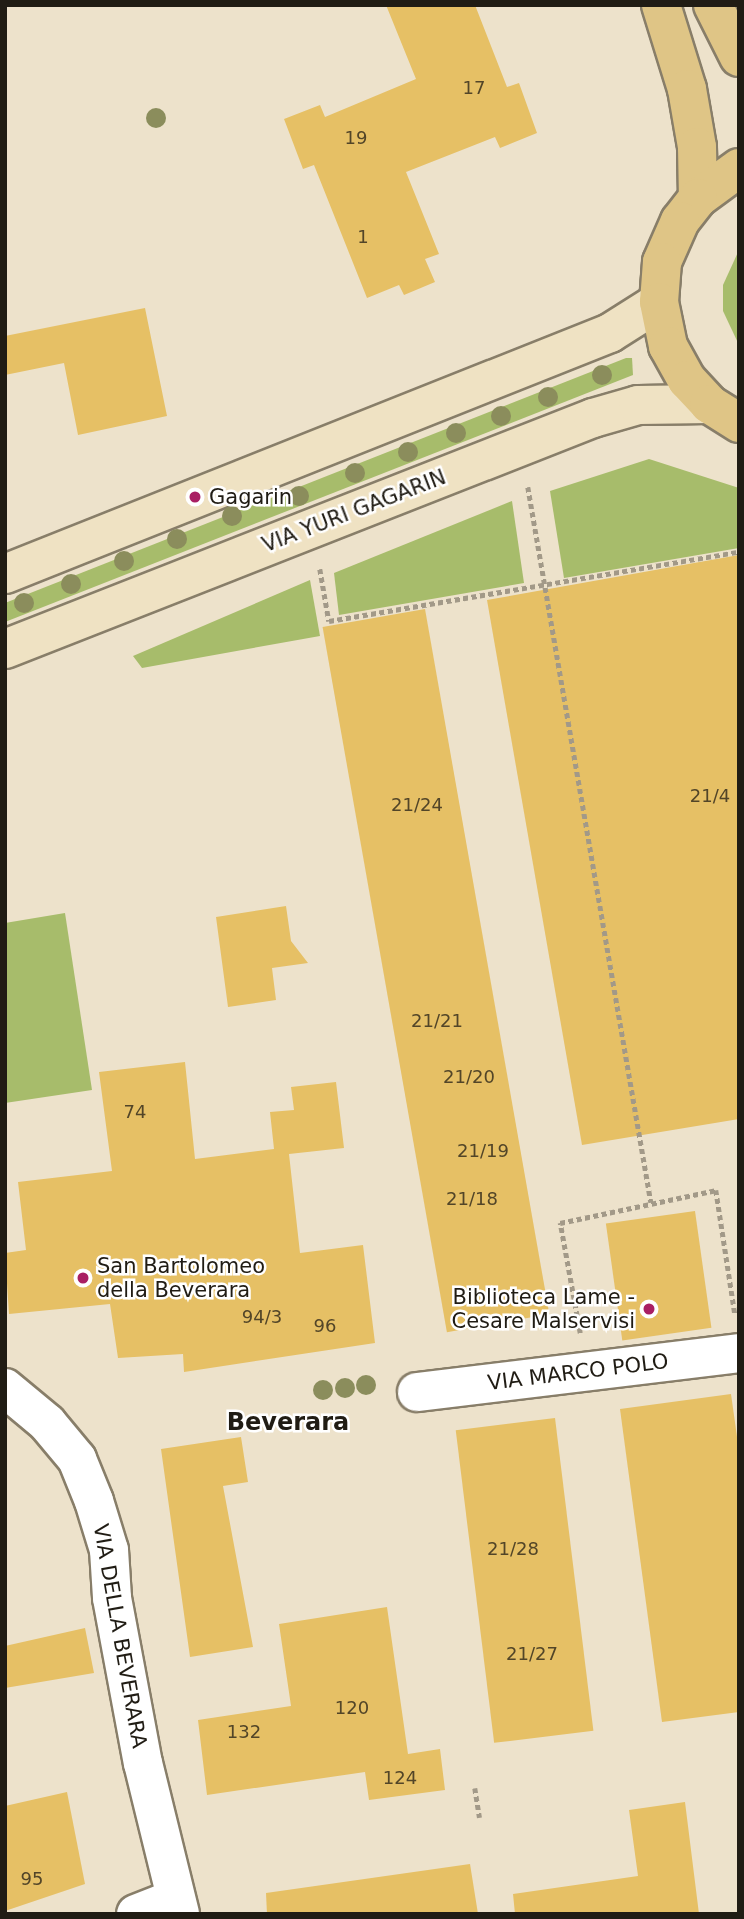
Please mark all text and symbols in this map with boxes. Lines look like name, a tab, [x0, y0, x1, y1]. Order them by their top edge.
house number: 17	[463, 77, 485, 99]
house number: 19	[345, 127, 367, 149]
house number: 1	[357, 226, 369, 248]
street label: VIA YURI GAGARIN	[259, 464, 449, 558]
place label: Gagarin	[209, 484, 292, 510]
marker: Gagarin	[187, 489, 203, 505]
house number: 21/4	[690, 785, 730, 807]
house number: 21/24	[391, 794, 443, 816]
house number: 21/21	[411, 1010, 463, 1032]
house number: 21/20	[443, 1066, 495, 1088]
house number: 74	[124, 1101, 146, 1123]
house number: 21/19	[457, 1140, 509, 1162]
house number: 21/18	[446, 1188, 498, 1210]
place label: San Bartolomeo della Beverara	[97, 1253, 265, 1303]
marker: San Bartolomeo della Beverara	[75, 1270, 91, 1286]
place label: Biblioteca Lame - Cesare Malservisi	[451, 1284, 635, 1334]
marker: Biblioteca Lame - Cesare Malservisi	[641, 1301, 657, 1317]
house number: 94/3	[242, 1306, 282, 1328]
house number: 96	[314, 1315, 336, 1337]
street label: VIA MARCO POLO	[486, 1348, 670, 1396]
district label: Beverara	[227, 1409, 349, 1437]
street label: VIA DELLA BEVERARA	[88, 1522, 152, 1750]
house number: 21/28	[487, 1538, 539, 1560]
house number: 21/27	[506, 1643, 558, 1665]
house number: 120	[335, 1697, 369, 1719]
house number: 132	[227, 1721, 261, 1743]
house number: 124	[383, 1767, 417, 1789]
house number: 95	[21, 1868, 43, 1890]

